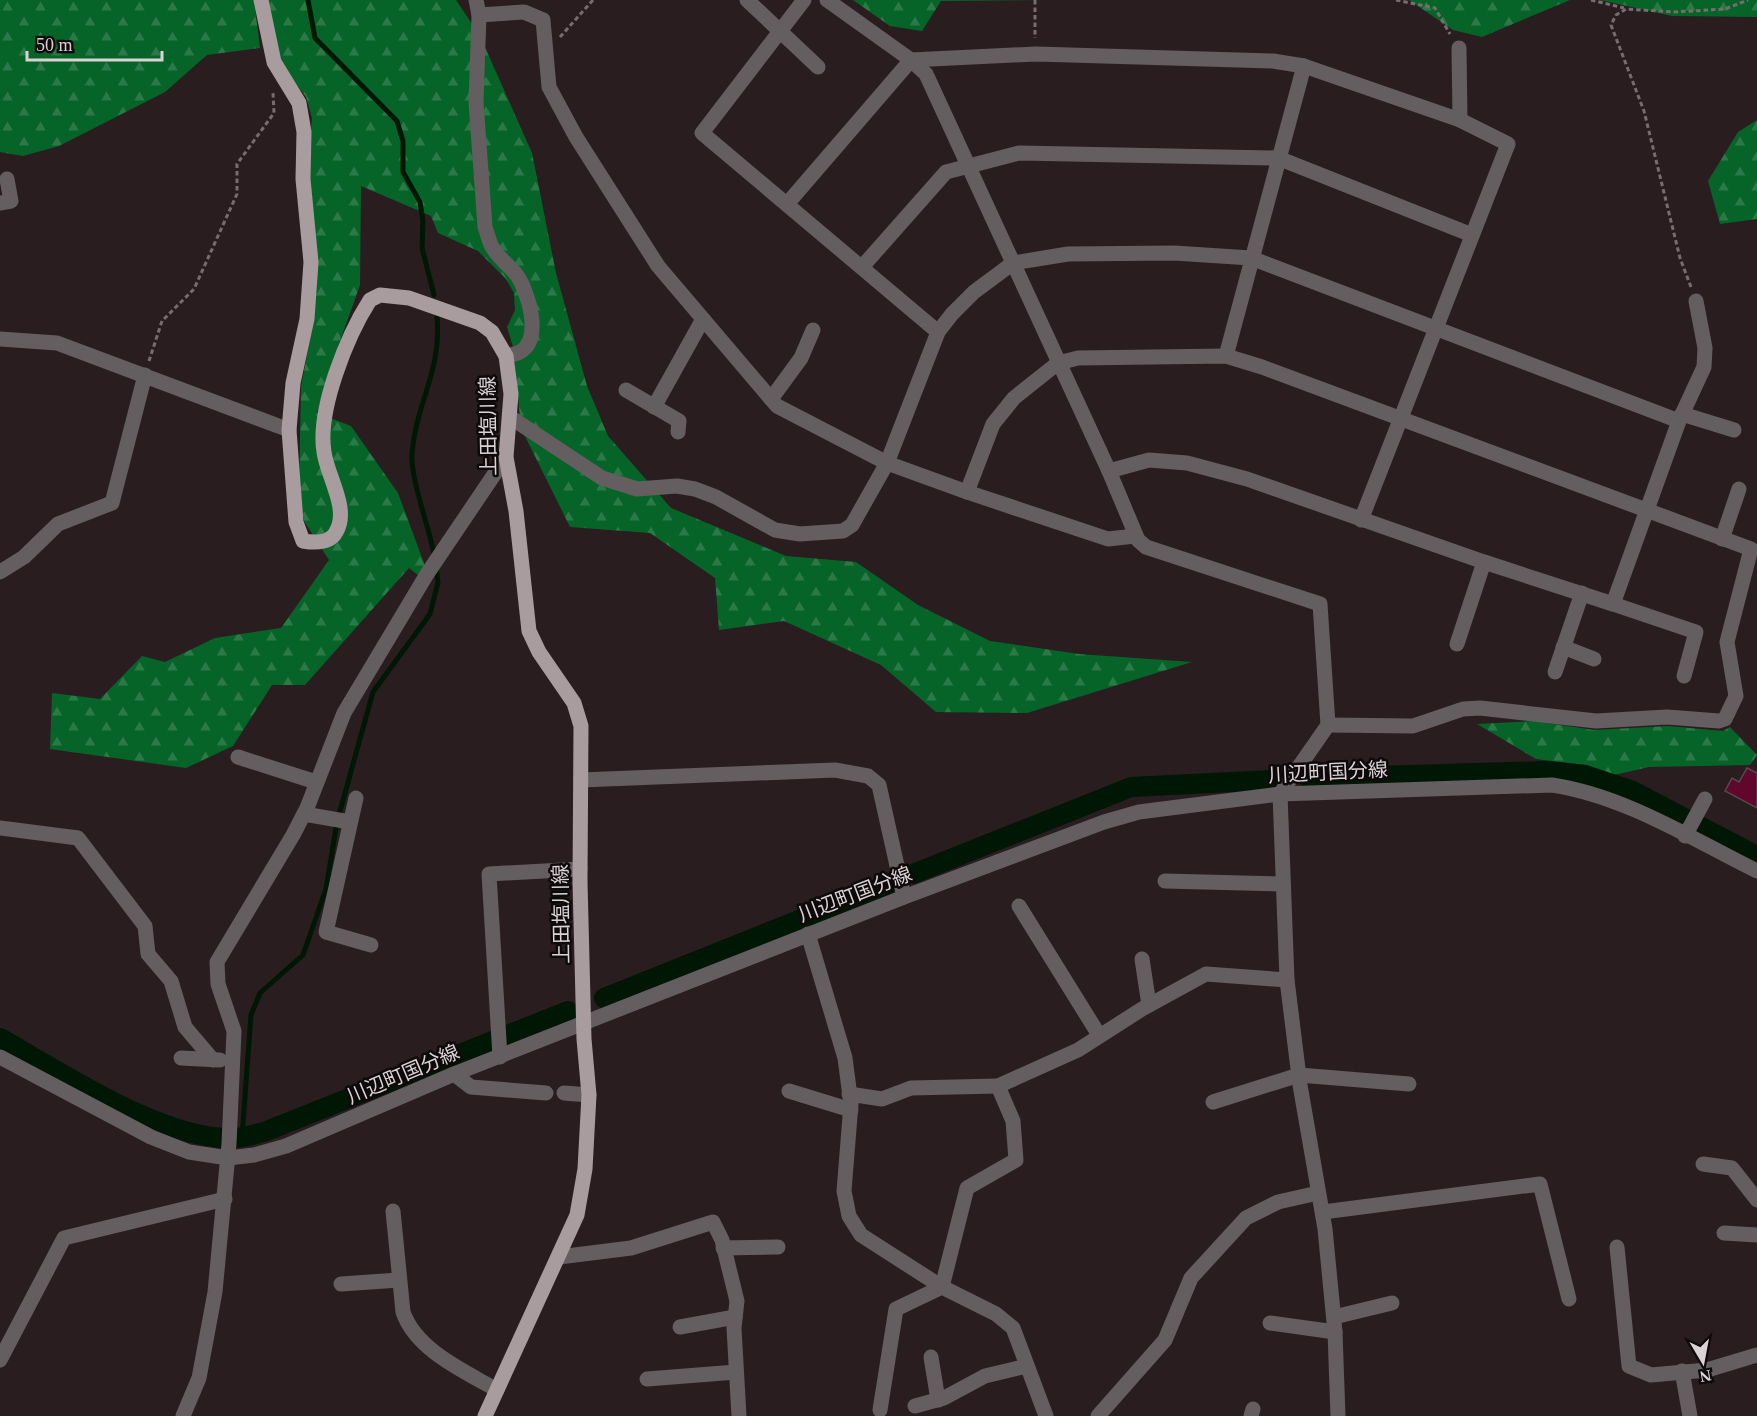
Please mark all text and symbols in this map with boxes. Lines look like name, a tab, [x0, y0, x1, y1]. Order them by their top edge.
scale bar	[27, 24, 162, 62]
text: 50 m	[36, 35, 73, 55]
street label: 上田塩川線	[476, 376, 500, 476]
street label: 川辺町国分線	[1268, 758, 1388, 786]
street label: 川辺町国分線	[795, 862, 915, 926]
street label: 上田塩川線	[549, 864, 573, 964]
street label: 川辺町国分線	[343, 1040, 463, 1108]
north arrow	[1673, 1332, 1733, 1392]
text: N	[1698, 1367, 1713, 1386]

